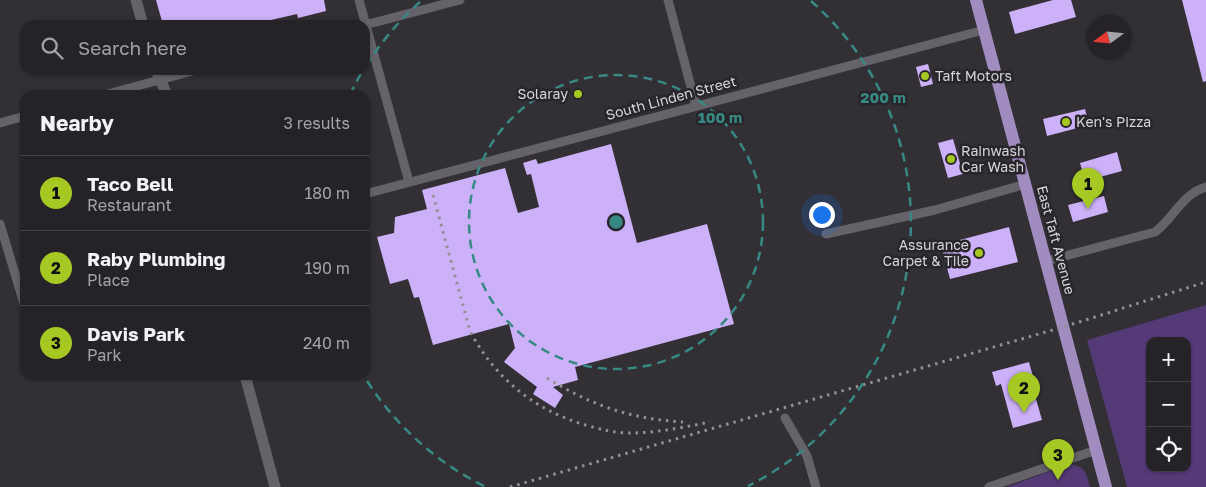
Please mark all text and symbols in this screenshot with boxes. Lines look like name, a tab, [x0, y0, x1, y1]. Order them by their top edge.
north arrow	[1086, 15, 1131, 60]
search box	[20, 20, 370, 75]
icon: search	[38, 34, 66, 62]
text: Search here	[78, 36, 187, 59]
place label: Taft Motors	[935, 67, 1012, 84]
marker: Taft Motors	[919, 70, 931, 82]
street label: South Linden Street	[604, 72, 738, 123]
place label: Solaray	[517, 85, 568, 102]
marker: Solaray	[572, 88, 584, 100]
text: 200 m	[860, 88, 906, 106]
text: 100 m	[698, 108, 742, 126]
text: Nearby	[40, 110, 114, 136]
text: 3 results	[283, 113, 350, 133]
place label: Ken's Pizza	[1076, 113, 1151, 130]
marker: Ken's Pizza	[1060, 116, 1072, 128]
place label: Rainwash Car Wash	[961, 142, 1026, 175]
marker: Rainwash Car Wash	[945, 153, 957, 165]
pin: 1	[1072, 168, 1104, 209]
text: Taco Bell	[87, 172, 173, 195]
text: 1	[52, 183, 60, 203]
text: 180 m	[304, 183, 350, 203]
street label: East Taft Avenue	[1034, 184, 1079, 296]
text: Restaurant	[87, 195, 172, 215]
your location	[809, 202, 835, 228]
centre of rings	[607, 213, 625, 231]
place label: Assurance Carpet & Tile	[883, 236, 969, 269]
text: Raby Plumbing	[87, 247, 226, 270]
marker: Assurance Carpet & Tile	[973, 247, 985, 259]
text: 2	[51, 258, 61, 278]
text: 190 m	[304, 258, 350, 278]
text: Place	[87, 270, 130, 290]
text: Davis Park	[87, 322, 185, 345]
text: 3	[51, 333, 61, 353]
text: 240 m	[303, 333, 350, 353]
map controls	[1146, 337, 1191, 472]
button: +	[1146, 337, 1191, 382]
text: Park	[87, 345, 122, 365]
pin: 2	[1008, 372, 1040, 413]
button: −	[1146, 382, 1191, 427]
button: locate	[1146, 427, 1191, 472]
pin: 3	[1042, 439, 1074, 480]

